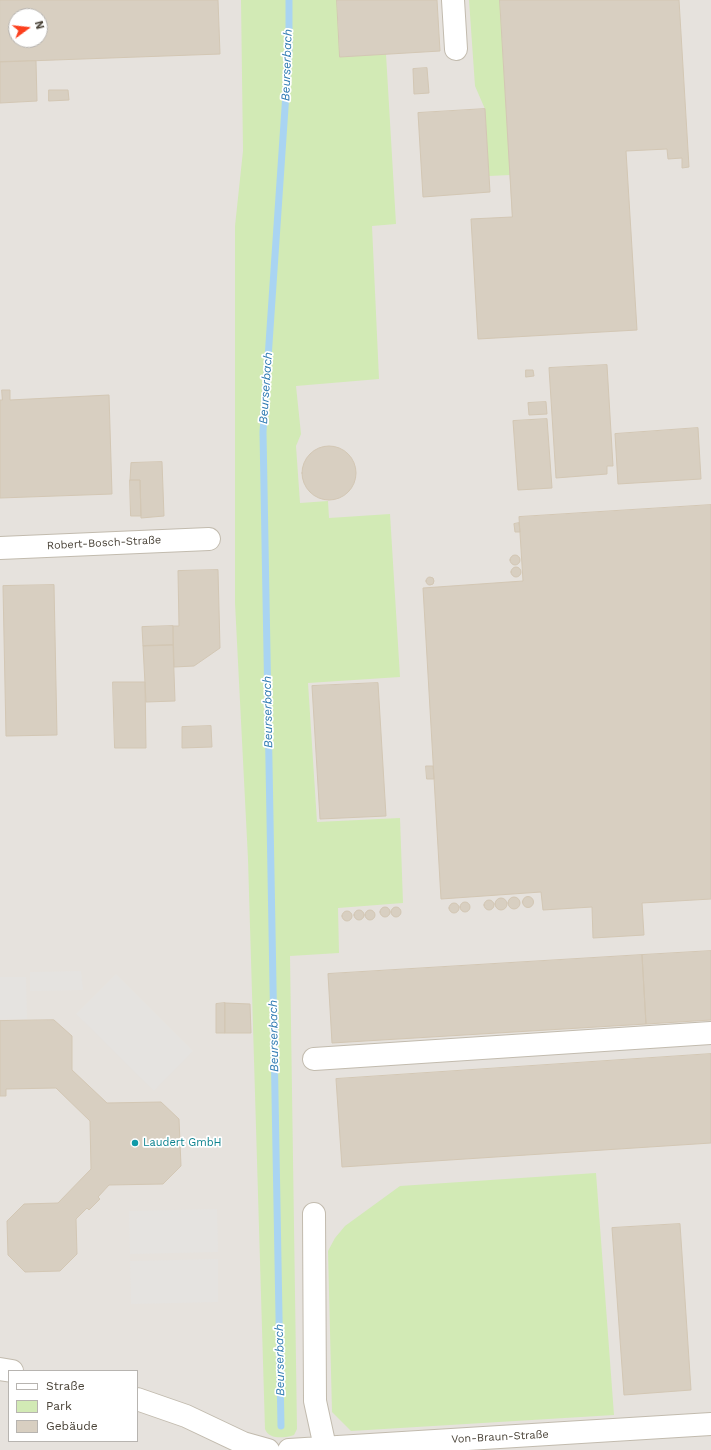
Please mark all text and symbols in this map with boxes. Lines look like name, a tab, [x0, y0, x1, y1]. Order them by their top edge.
north arrow	[8, 8, 48, 48]
text: N	[32, 19, 46, 31]
water label: Beurserbach	[279, 29, 295, 101]
water label: Beurserbach	[256, 352, 276, 424]
street label: Robert-Bosch-Straße	[47, 533, 161, 553]
water label: Beurserbach	[260, 676, 276, 748]
water label: Beurserbach	[266, 1000, 282, 1072]
place label: Laudert GmbH	[143, 1136, 222, 1150]
marker: Laudert GmbH	[130, 1138, 140, 1148]
water label: Beurserbach	[272, 1324, 288, 1396]
legend	[8, 1370, 138, 1442]
text: Straße	[46, 1379, 85, 1393]
text: Park	[46, 1399, 72, 1413]
text: Gebäude	[46, 1419, 98, 1433]
street label: Von-Braun-Straße	[451, 1428, 549, 1446]

